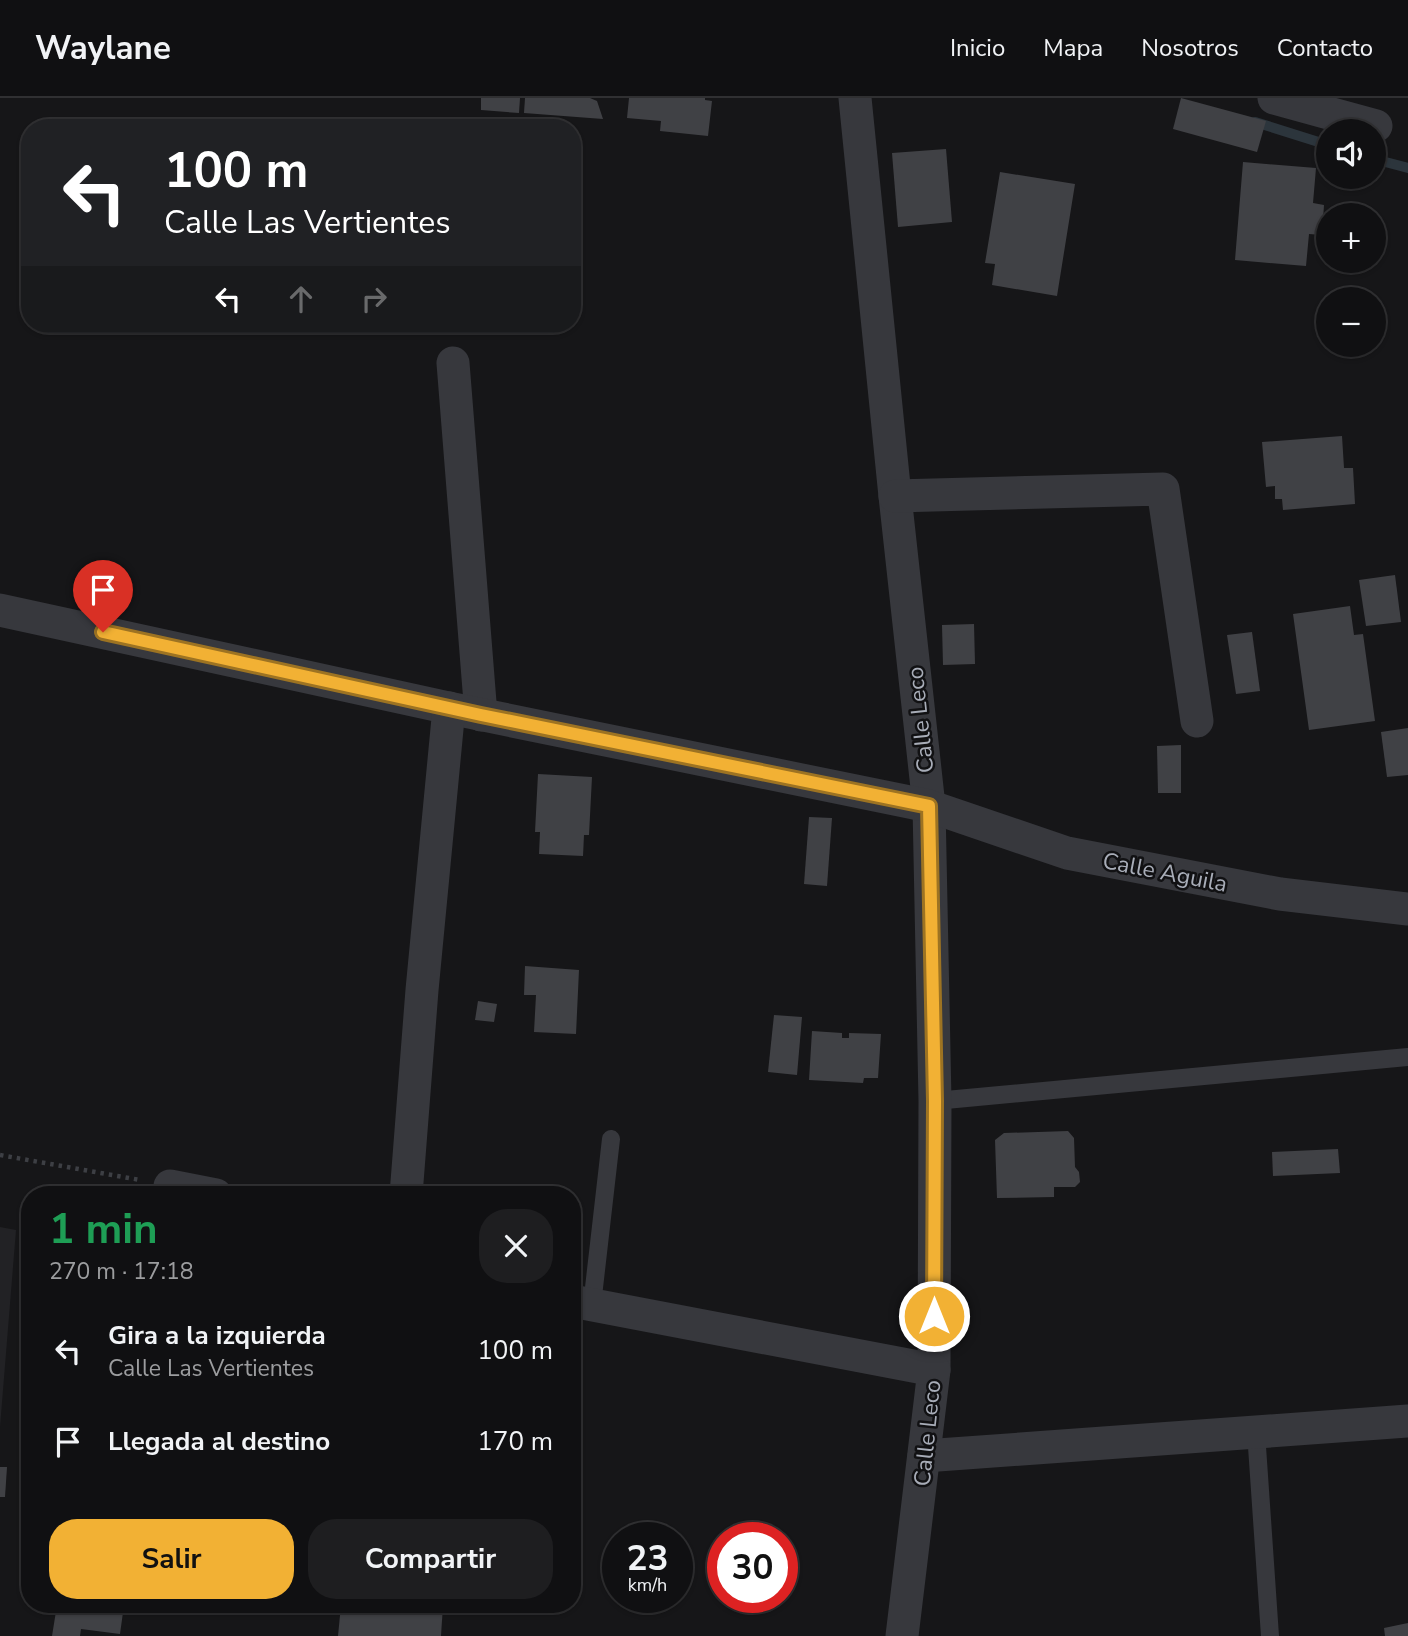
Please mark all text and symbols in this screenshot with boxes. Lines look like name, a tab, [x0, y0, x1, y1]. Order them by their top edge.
text: Waylane	[35, 26, 171, 71]
text: Inicio	[950, 32, 1005, 64]
text: Mapa	[1043, 32, 1103, 64]
text: Nosotros	[1141, 32, 1239, 64]
text: Contacto	[1277, 32, 1373, 64]
map controls	[1316, 119, 1386, 357]
button: sound	[1316, 119, 1386, 189]
text: 100 m	[164, 137, 308, 204]
icon: left	[49, 147, 140, 238]
text: Calle Las Vertientes	[164, 201, 451, 244]
button: +	[1316, 203, 1386, 273]
icon: left	[209, 280, 247, 318]
icon: ahead	[282, 280, 320, 318]
icon: right	[355, 280, 393, 318]
button: −	[1316, 287, 1386, 357]
pin	[73, 560, 133, 632]
icon: arrive	[84, 571, 122, 609]
street label: Calle Leco	[900, 665, 941, 775]
street label: Calle Aguila	[1100, 845, 1230, 900]
text: 1 min	[49, 1201, 158, 1258]
button: close	[479, 1209, 553, 1283]
text: 270 m · 17:18	[49, 1256, 194, 1287]
position arrow	[897, 1279, 971, 1353]
text: Gira a la izquierda	[108, 1318, 326, 1353]
icon: left	[49, 1332, 87, 1370]
text: 100 m	[477, 1333, 553, 1368]
text: Calle Las Vertientes	[108, 1353, 314, 1384]
street label: Calle Leco	[907, 1378, 948, 1488]
icon: arrive	[49, 1423, 87, 1461]
text: Llegada al destino	[108, 1424, 330, 1459]
text: 170 m	[477, 1424, 553, 1459]
button: Salir	[49, 1519, 294, 1599]
button: Compartir	[308, 1519, 553, 1599]
speed limit sign: 30	[707, 1522, 798, 1613]
text: 23	[626, 1535, 669, 1582]
text: km/h	[628, 1573, 667, 1597]

